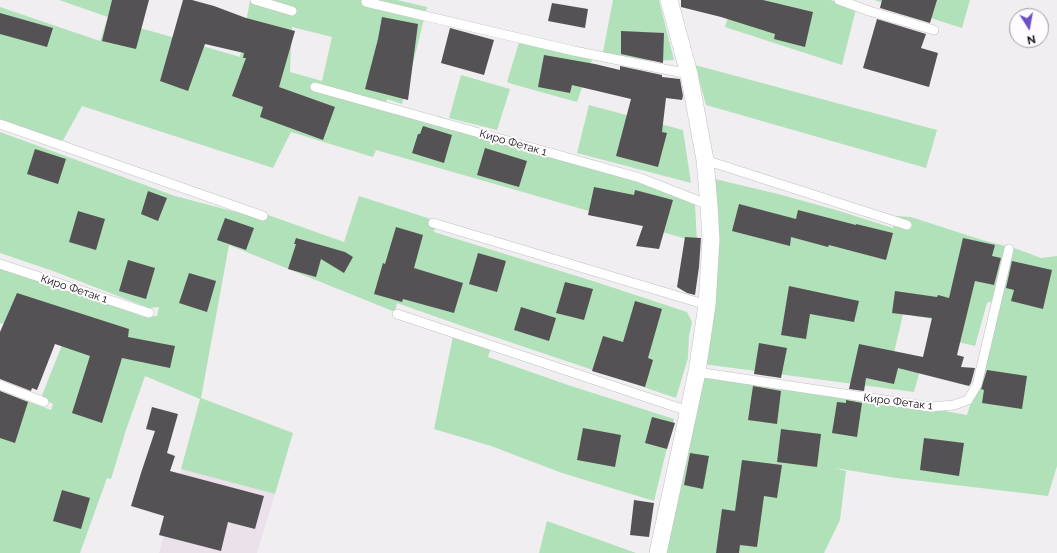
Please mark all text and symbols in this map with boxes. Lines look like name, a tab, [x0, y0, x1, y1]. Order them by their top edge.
north arrow	[1009, 8, 1049, 48]
text: N	[1026, 32, 1037, 46]
street label: Киро Фетак 1	[478, 127, 548, 159]
street label: Киро Фетак 1	[39, 272, 109, 306]
street label: Киро Фетак 1	[863, 391, 933, 413]

